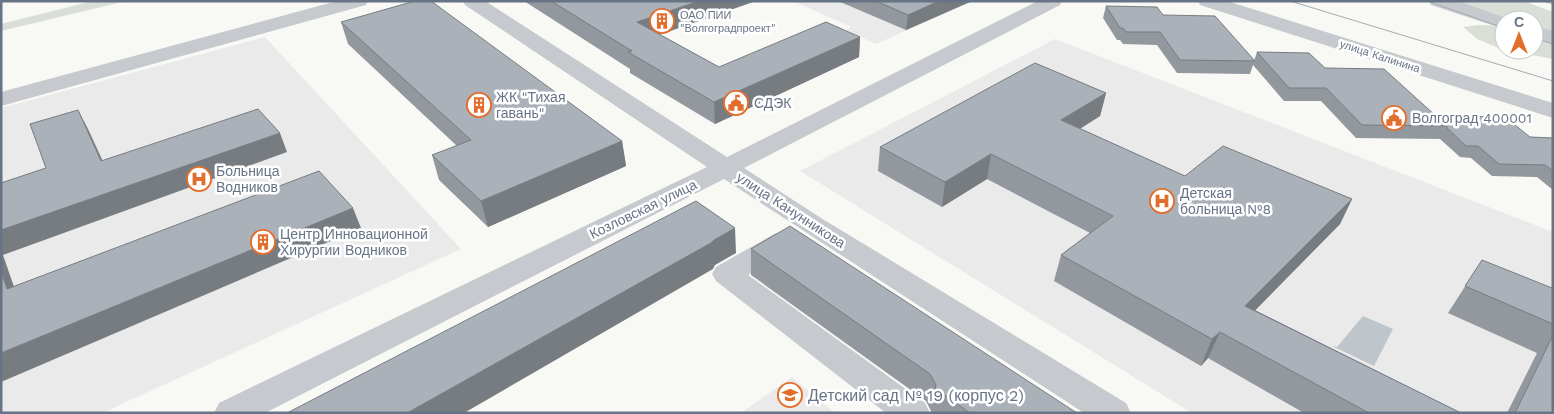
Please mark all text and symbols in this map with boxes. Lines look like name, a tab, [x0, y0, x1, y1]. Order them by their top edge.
building icon: ОАО ПИИ "Волгоградпроект"	[649, 8, 675, 34]
place label: ОАО ПИИ "Волгоградпроект"	[680, 9, 775, 35]
north arrow	[1494, 10, 1544, 60]
text: С	[1514, 14, 1524, 30]
street label: улица Калинина	[1338, 37, 1422, 76]
place label: ЖК "Тихая гавань"	[496, 89, 565, 121]
public building icon: СДЭК	[723, 90, 749, 116]
building icon: ЖК "Тихая гавань"	[466, 92, 492, 118]
place label: СДЭК	[754, 95, 792, 111]
public building icon: Волгоград 400001	[1381, 105, 1407, 131]
place label: Волгоград 400001	[1412, 110, 1532, 126]
place label: Больница Водников	[216, 163, 280, 195]
hospital icon: Больница Водников	[186, 166, 212, 192]
street label: улица Канунникова	[734, 169, 849, 251]
street label: Козловская улица	[587, 176, 700, 242]
place label: Детская больница №8	[1180, 185, 1271, 217]
hospital icon: Детская больница №8	[1149, 188, 1175, 214]
place label: Центр Инновационной Хирургии Водников	[280, 226, 428, 258]
building icon: Центр Инновационной Хирургии Водников	[250, 229, 276, 255]
school or university icon: Детский сад № 19 (корпус 2)	[777, 382, 803, 408]
place label: Детский сад № 19 (корпус 2)	[808, 386, 1024, 405]

